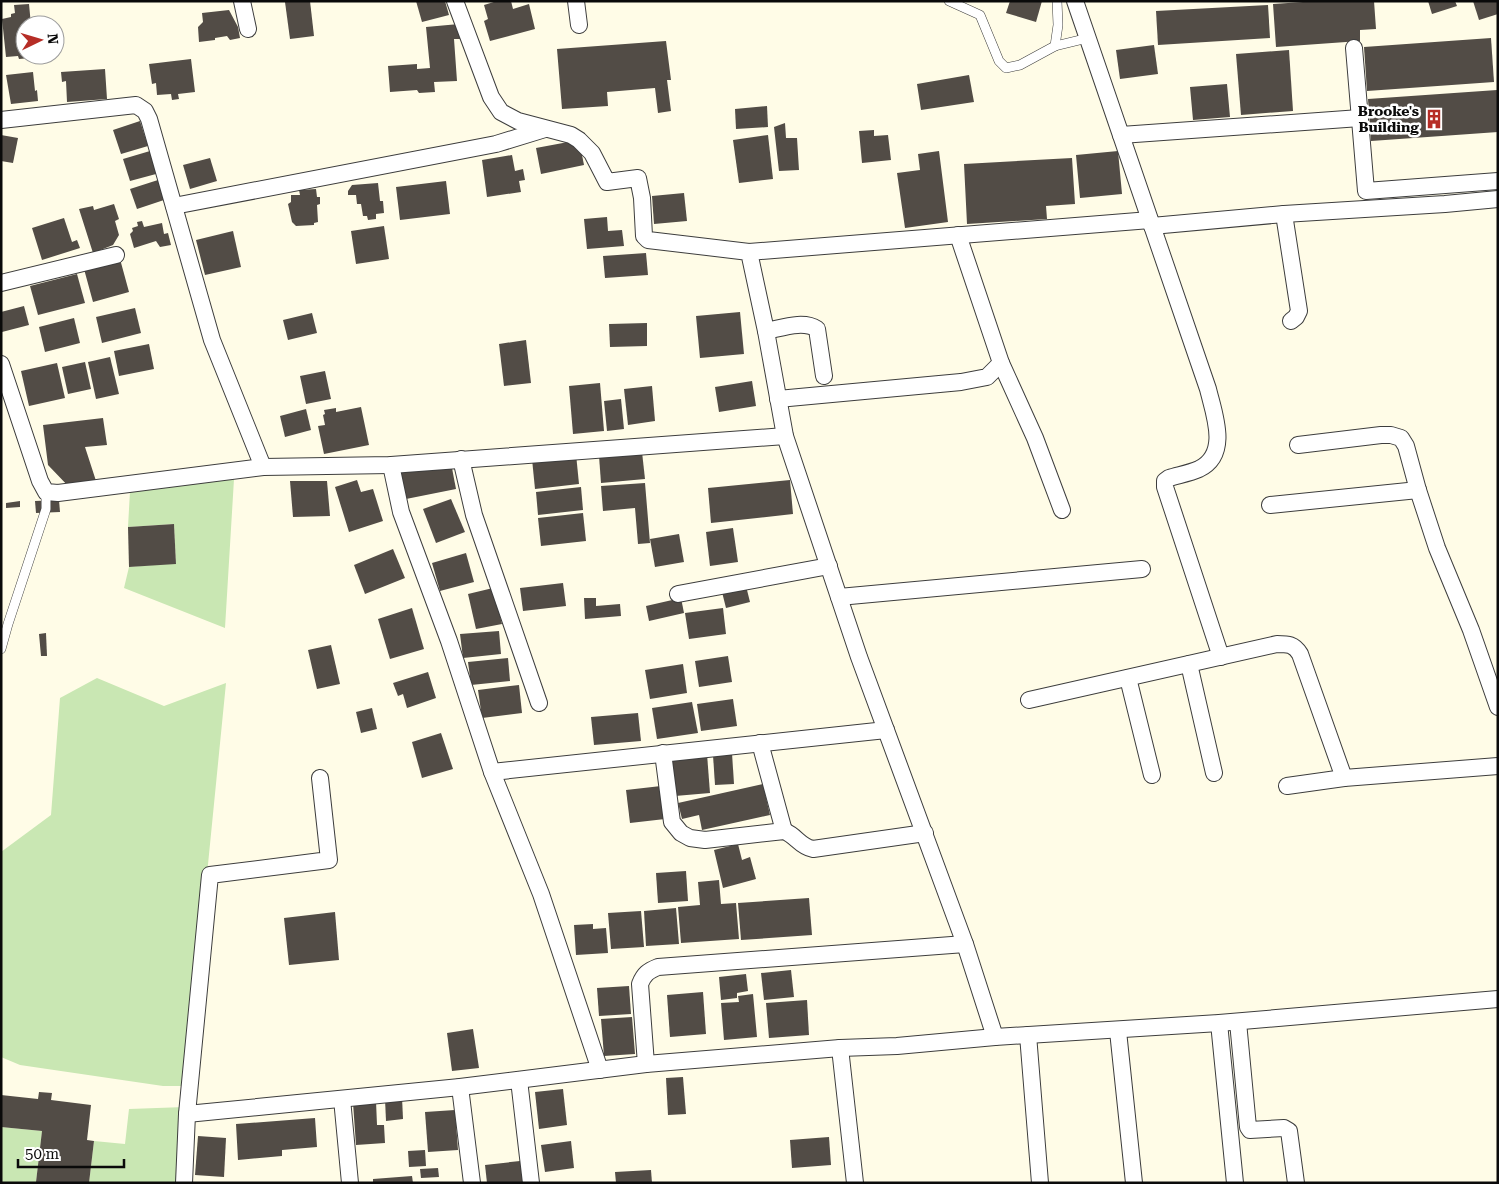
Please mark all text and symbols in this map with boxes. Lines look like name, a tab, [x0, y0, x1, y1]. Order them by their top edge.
north arrow	[15, 15, 65, 65]
text: N	[45, 33, 61, 45]
place label: Brooke's Building	[1358, 103, 1419, 135]
building icon: Brooke's Building	[1423, 108, 1445, 130]
scale bar	[18, 1136, 124, 1168]
text: 50 m	[25, 1145, 60, 1163]

